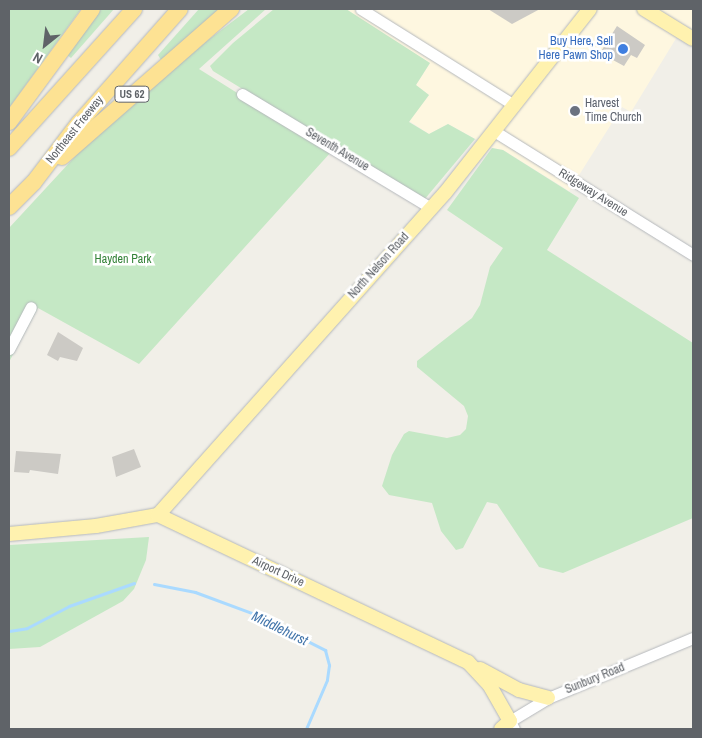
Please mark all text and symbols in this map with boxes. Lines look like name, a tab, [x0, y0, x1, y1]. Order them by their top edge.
north arrow	[20, 20, 70, 70]
place label: Buy Here, Sell Here Pawn Shop	[539, 35, 613, 63]
marker: Buy Here, Sell Here Pawn Shop	[617, 43, 629, 55]
text: N	[30, 48, 46, 68]
road number: US 62	[113, 86, 151, 102]
street label: Northeast Freeway	[43, 93, 107, 167]
place label: Harvest Time Church	[585, 97, 642, 125]
marker: Harvest Time Church	[569, 105, 581, 117]
street label: Seventh Avenue	[302, 125, 372, 175]
street label: Ridgeway Avenue	[555, 166, 631, 220]
street label: North Nelson Road	[346, 230, 412, 302]
park label: Hayden Park	[95, 253, 151, 267]
street label: Airport Drive	[250, 554, 306, 590]
water label: Middlehurst	[249, 607, 311, 649]
street label: Sunbury Road	[563, 661, 627, 697]

